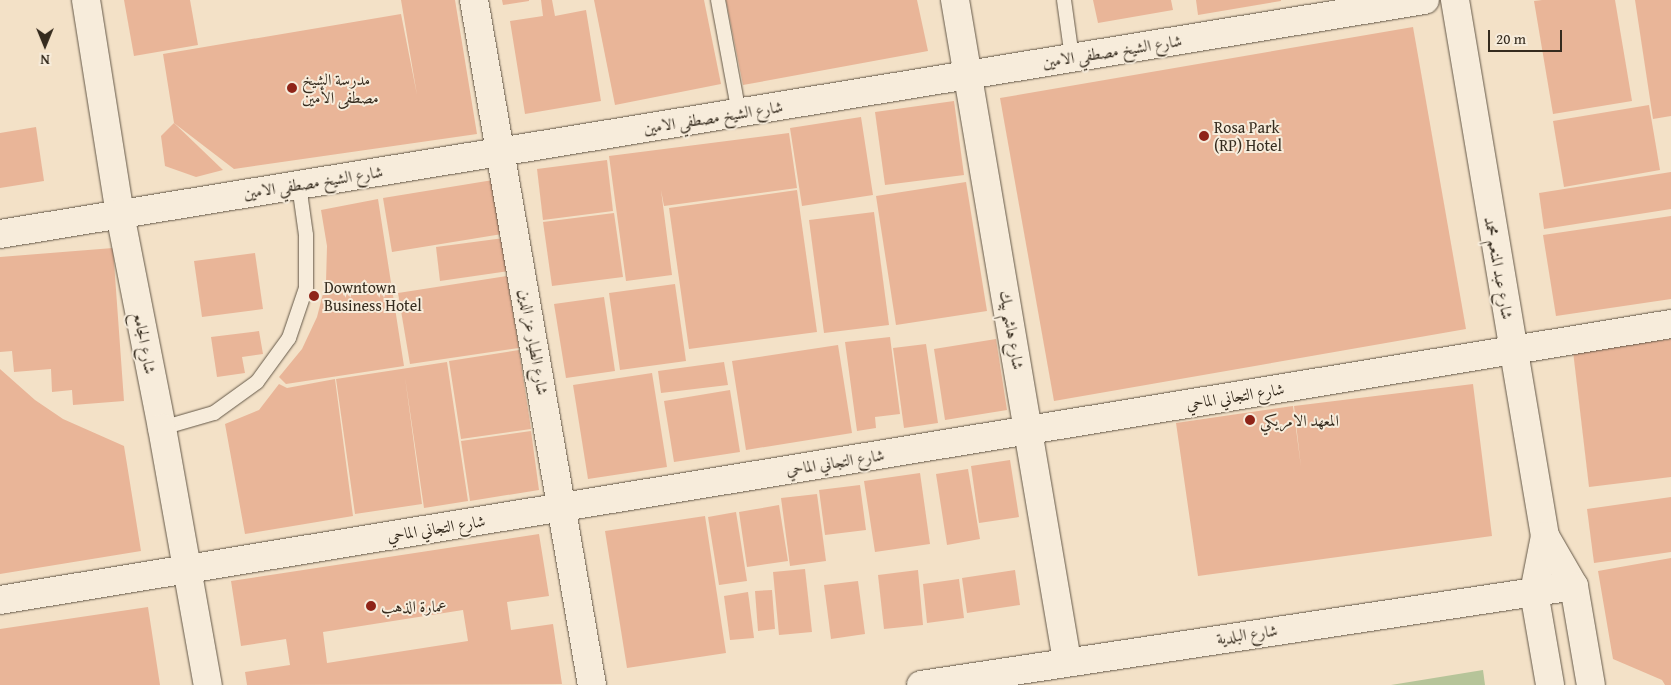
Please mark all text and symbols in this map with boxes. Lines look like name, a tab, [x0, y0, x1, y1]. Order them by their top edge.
north arrow	[20, 20, 70, 70]
scale bar	[1491, 20, 1565, 52]
text: 20 m	[1496, 28, 1526, 49]
street label: شارع الشيخ مصطفي الامين	[1041, 30, 1183, 72]
text: N	[40, 50, 50, 70]
place label: مدرسة الشيخ مصطفى الأمين	[302, 69, 379, 107]
marker: مدرسة الشيخ مصطفى الأمين	[286, 82, 298, 94]
street label: شارع الشيخ مصطفي الامين	[642, 96, 784, 138]
place label: Rosa Park (RP) Hotel	[1214, 117, 1282, 155]
marker: Rosa Park (RP) Hotel	[1198, 130, 1210, 142]
street label: شارع الشيخ مصطفي الامين	[242, 161, 384, 203]
street label: شارع عبد المنعم محمد	[1481, 215, 1517, 321]
place label: Downtown Business Hotel	[324, 277, 422, 315]
street label: شارع الطيار عز الدين	[515, 287, 553, 397]
street label: شارع هاشم بيك	[996, 289, 1028, 371]
marker: Downtown Business Hotel	[308, 290, 320, 302]
street label: شارع الجامع	[130, 310, 160, 376]
street label: شارع التجاني الماحي	[1184, 379, 1286, 413]
place label: المعهد الامريكي	[1260, 410, 1339, 430]
marker: المعهد الامريكي	[1244, 414, 1256, 426]
street label: شارع التجاني الماحي	[784, 445, 886, 479]
street label: شارع التجاني الماحي	[385, 511, 487, 545]
place label: عمارة الذهب	[381, 596, 447, 616]
marker: عمارة الذهب	[365, 600, 377, 612]
street label: شارع البلدية	[1215, 620, 1279, 648]

